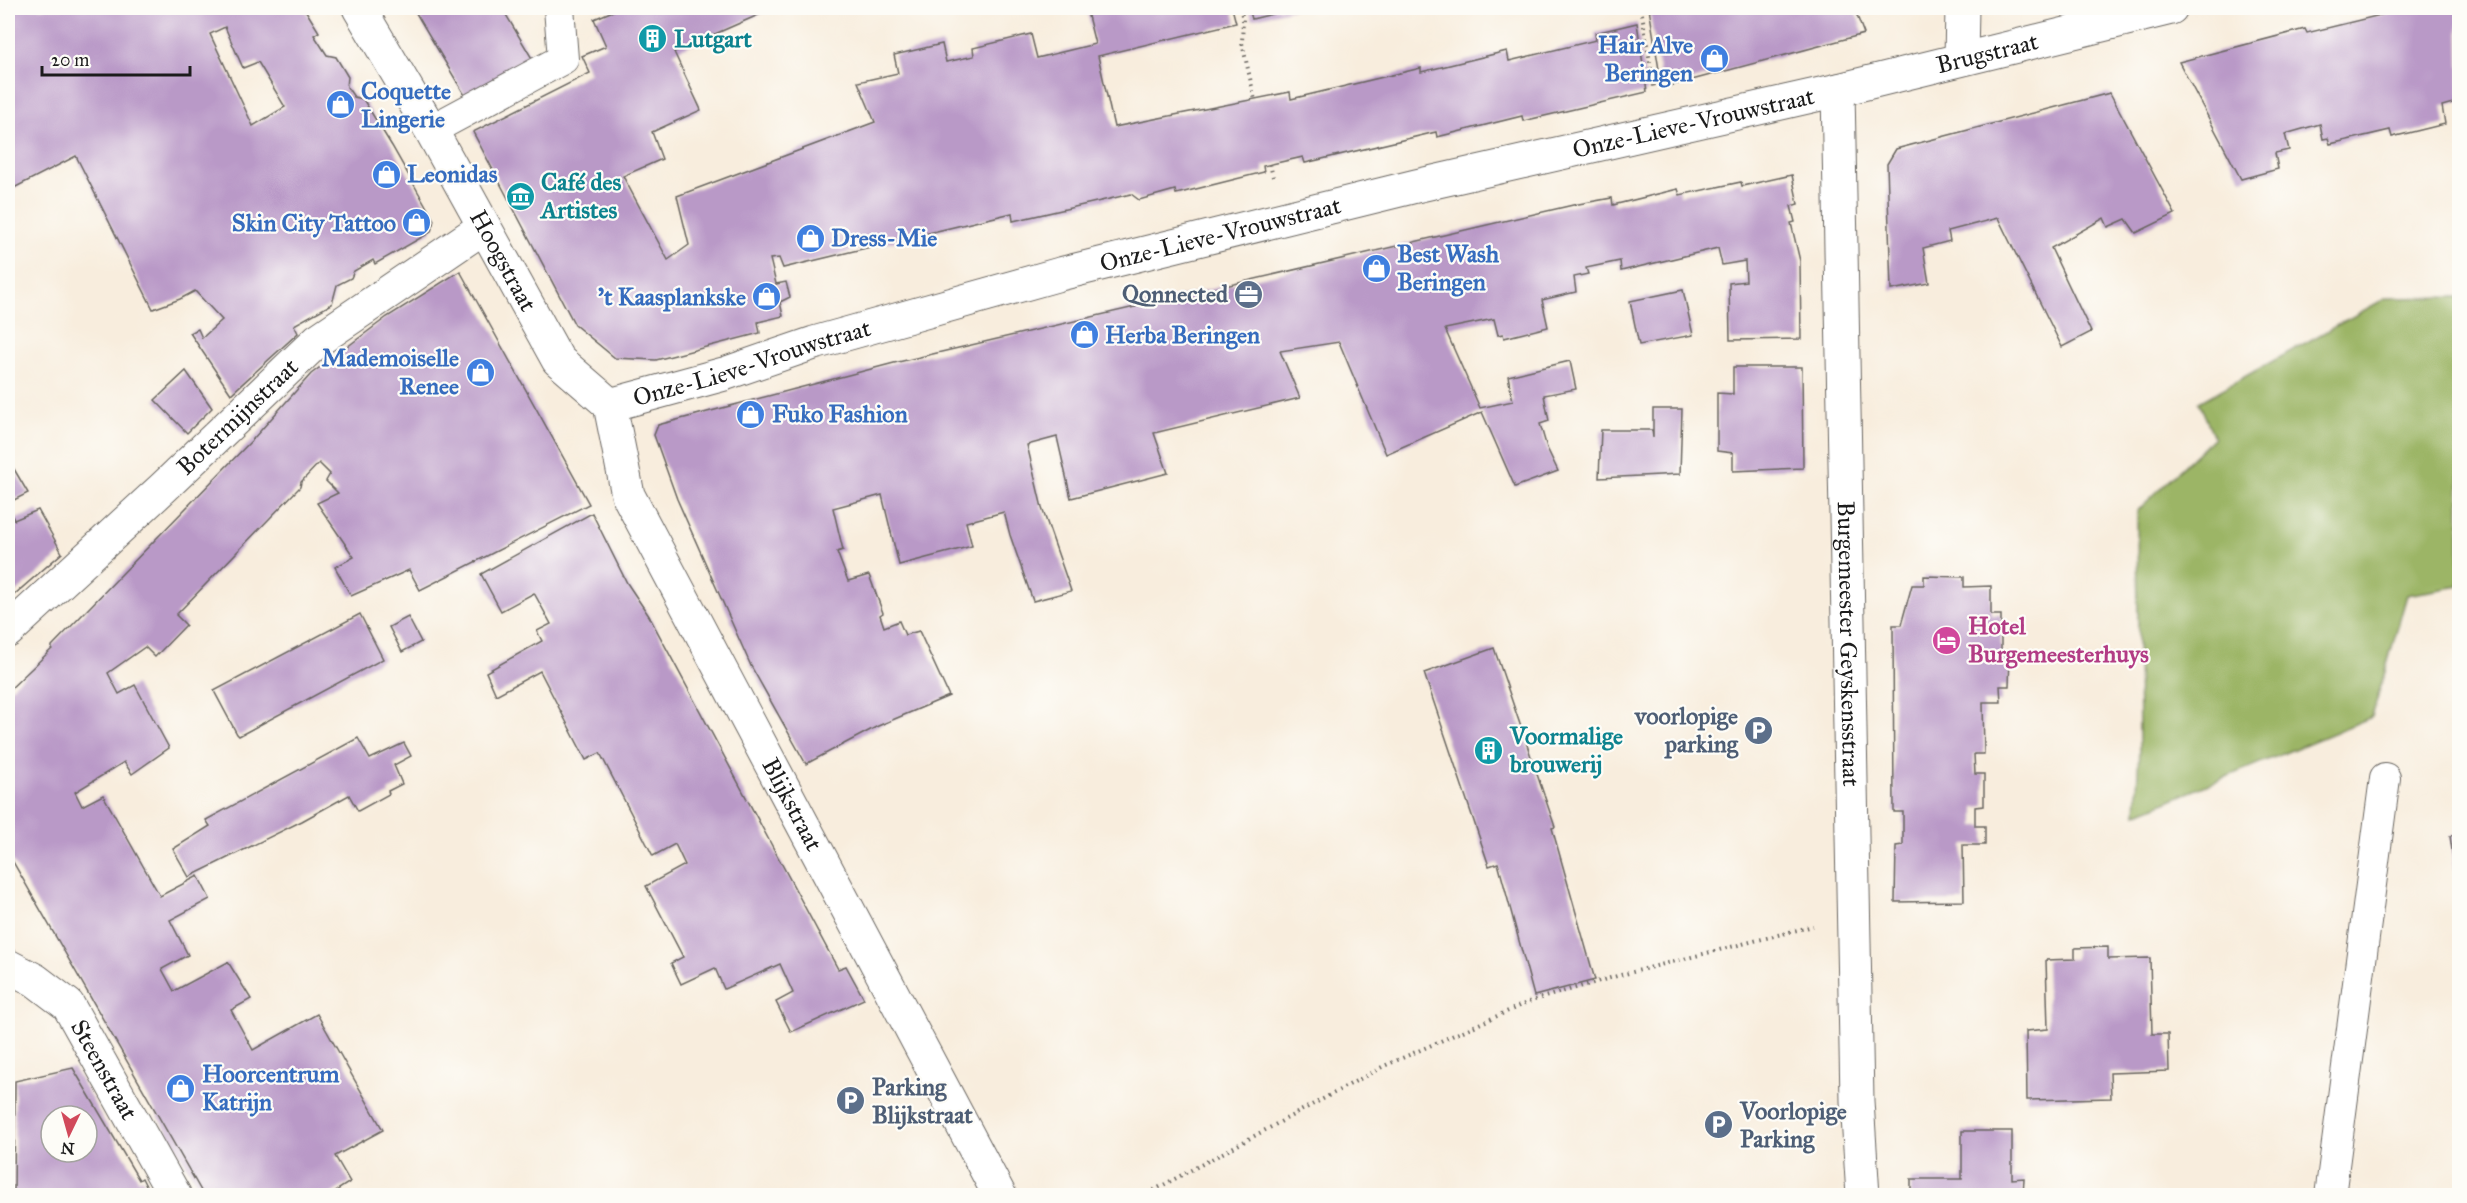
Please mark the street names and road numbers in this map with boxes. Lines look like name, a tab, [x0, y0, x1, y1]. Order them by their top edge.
street label: Brugstraat	[1933, 26, 2042, 80]
street label: Onze-Lieve-Vrouwstraat	[1570, 81, 1818, 165]
street label: Onze-Lieve-Vrouwstraat	[1097, 190, 1344, 279]
street label: Hoogstraat	[463, 205, 543, 317]
street label: Onze-Lieve-Vrouwstraat	[630, 313, 875, 413]
street label: Botermijnstraat	[171, 352, 305, 482]
street label: Burgemeester Geyskensstraat	[1831, 501, 1866, 787]
street label: Blijkstraat	[755, 753, 829, 856]
street label: Steenstraat	[64, 1014, 145, 1126]

